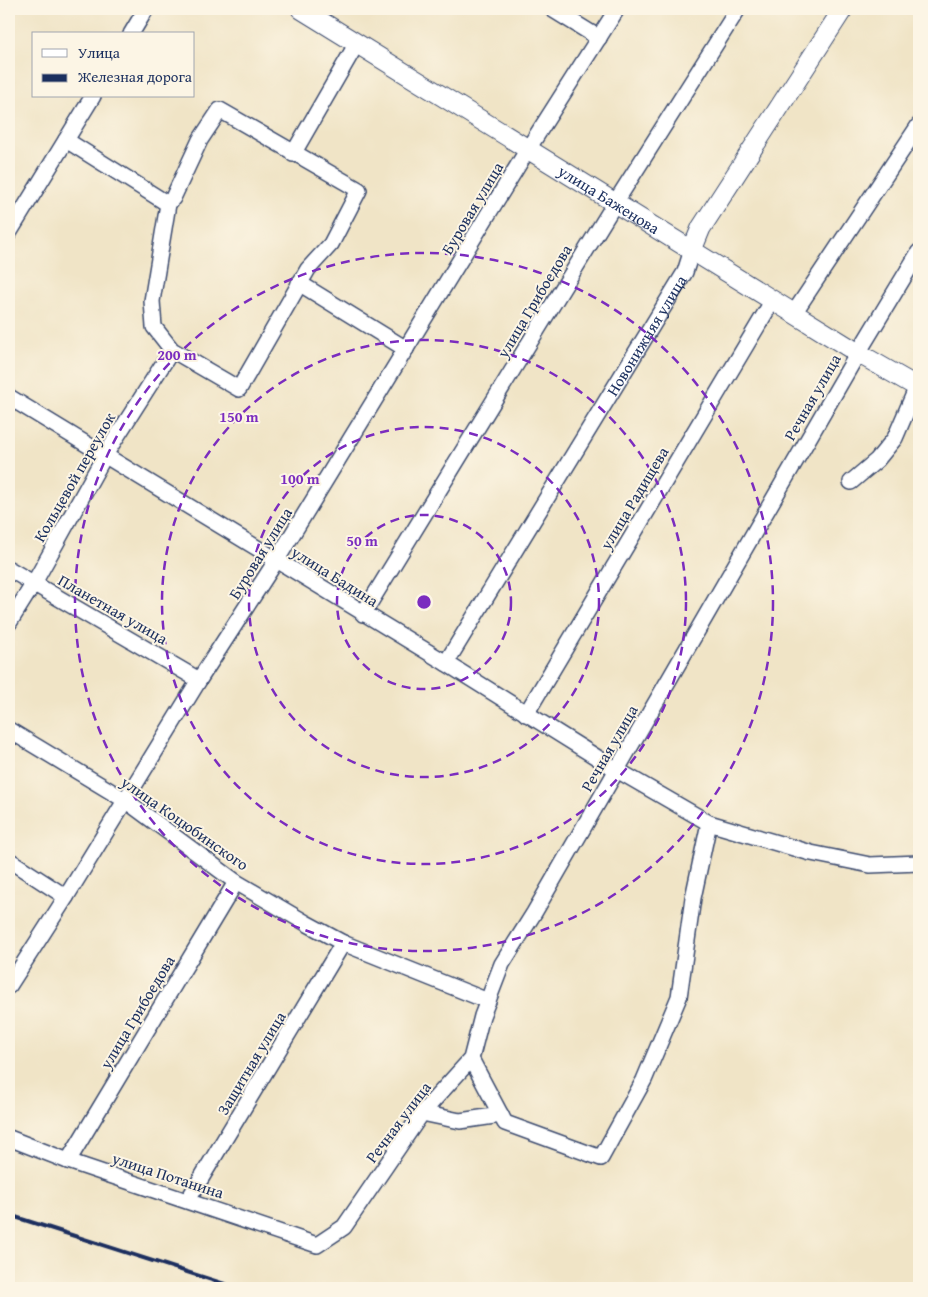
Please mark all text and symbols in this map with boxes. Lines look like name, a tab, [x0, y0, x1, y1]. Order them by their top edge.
legend	[32, 32, 195, 98]
text: Улица	[78, 42, 121, 63]
text: Железная дорога	[77, 66, 193, 87]
street label: Буровая улица	[435, 157, 509, 259]
street label: улица Баженова	[553, 158, 665, 240]
street label: улица Грибоедова	[490, 239, 578, 363]
street label: Новонижняя улица	[600, 270, 693, 400]
text: 200 m	[157, 344, 197, 365]
street label: Речная улица	[778, 349, 847, 445]
text: 150 m	[219, 406, 259, 427]
street label: Кольцевой переулок	[27, 407, 121, 546]
street label: улица Радищева	[593, 442, 674, 555]
text: 100 m	[280, 468, 320, 489]
street label: Буровая улица	[222, 502, 298, 604]
text: 50 m	[346, 530, 378, 551]
street label: улица Бадина	[286, 539, 383, 612]
street label: Планетная улица	[54, 568, 173, 650]
centre of rings	[415, 593, 433, 611]
street label: Речная улица	[575, 700, 644, 796]
street label: улица Коцюбинского	[115, 769, 254, 876]
street label: улица Грибоедова	[93, 950, 181, 1074]
street label: Защитная улица	[211, 1006, 292, 1119]
street label: Речная улица	[359, 1076, 437, 1168]
street label: улица Потанина	[108, 1145, 227, 1204]

